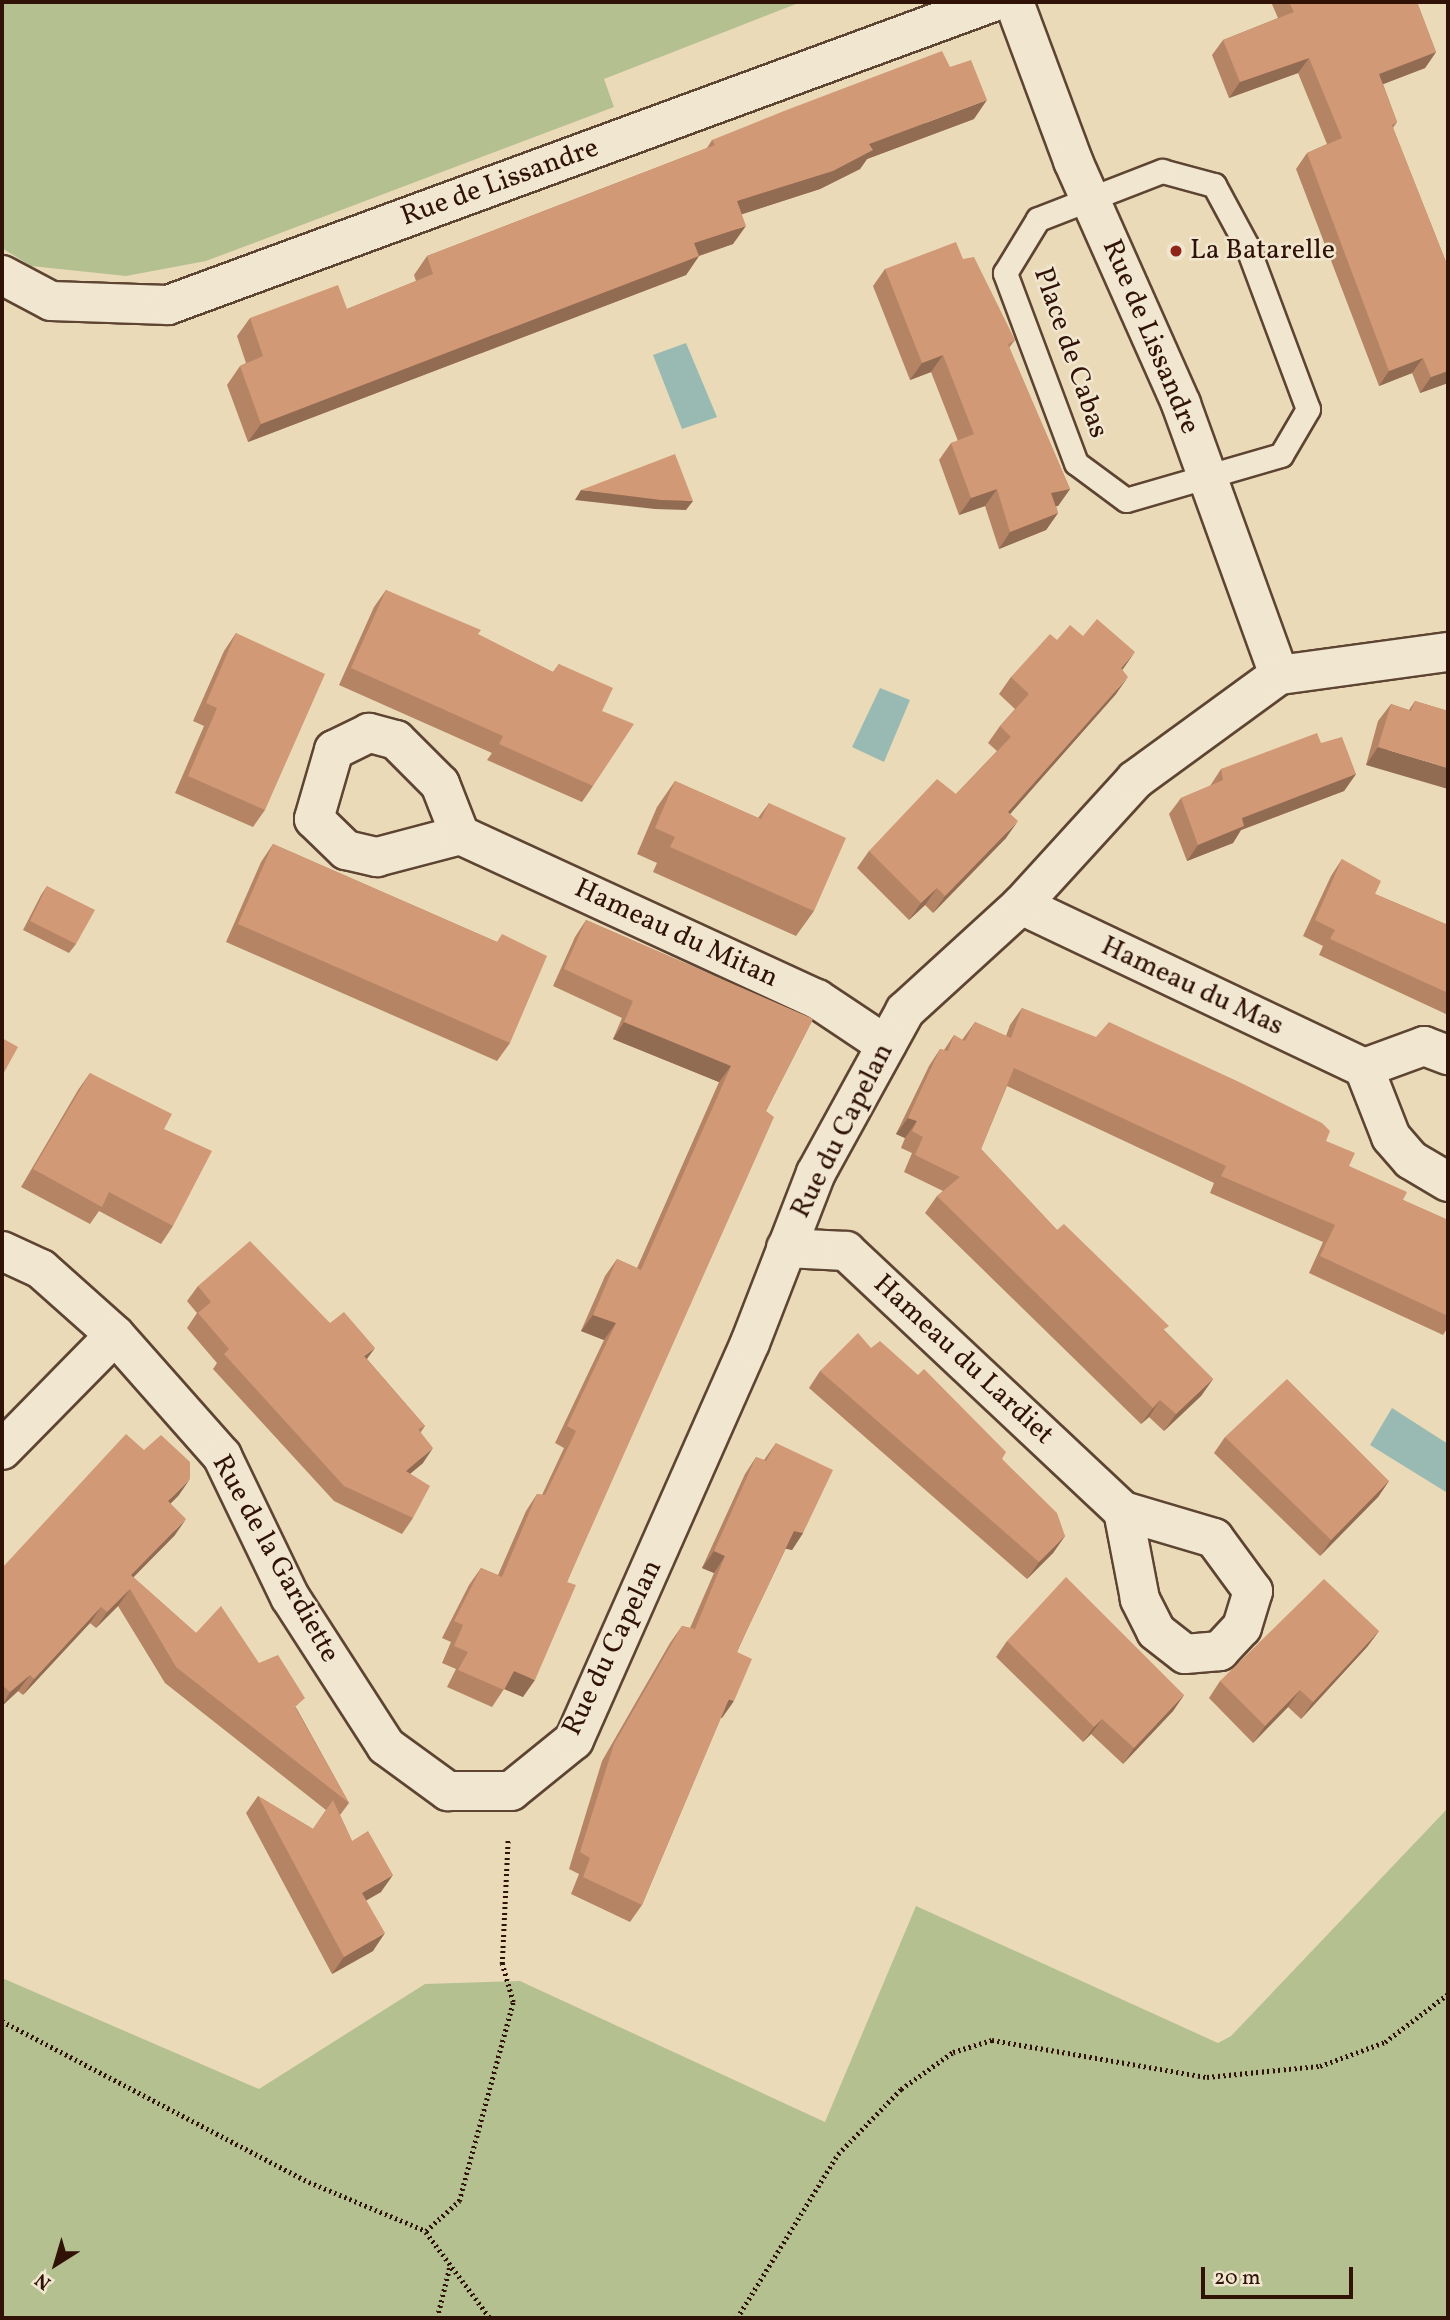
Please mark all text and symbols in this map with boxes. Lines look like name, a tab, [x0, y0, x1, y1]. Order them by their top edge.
street label: Rue de Lissandre	[397, 132, 603, 234]
place label: La Batarelle	[1190, 234, 1335, 268]
street label: Rue de Lissandre	[1094, 235, 1206, 439]
marker: La Batarelle	[1168, 243, 1184, 259]
street label: Place de Cabas	[1025, 263, 1115, 443]
street label: Hameau du Mitan	[569, 872, 783, 996]
street label: Hameau du Mas	[1095, 930, 1289, 1044]
street label: Rue du Capelan	[785, 1038, 901, 1224]
street label: Hameau du Lardiet	[866, 1268, 1060, 1452]
street label: Rue de la Gardiette	[204, 1449, 346, 1669]
street label: Rue du Capelan	[556, 1555, 670, 1741]
north arrow	[21, 2229, 91, 2299]
scale bar	[1205, 2254, 1357, 2298]
text: 20 m	[1214, 2264, 1260, 2293]
text: N	[30, 2266, 57, 2295]

